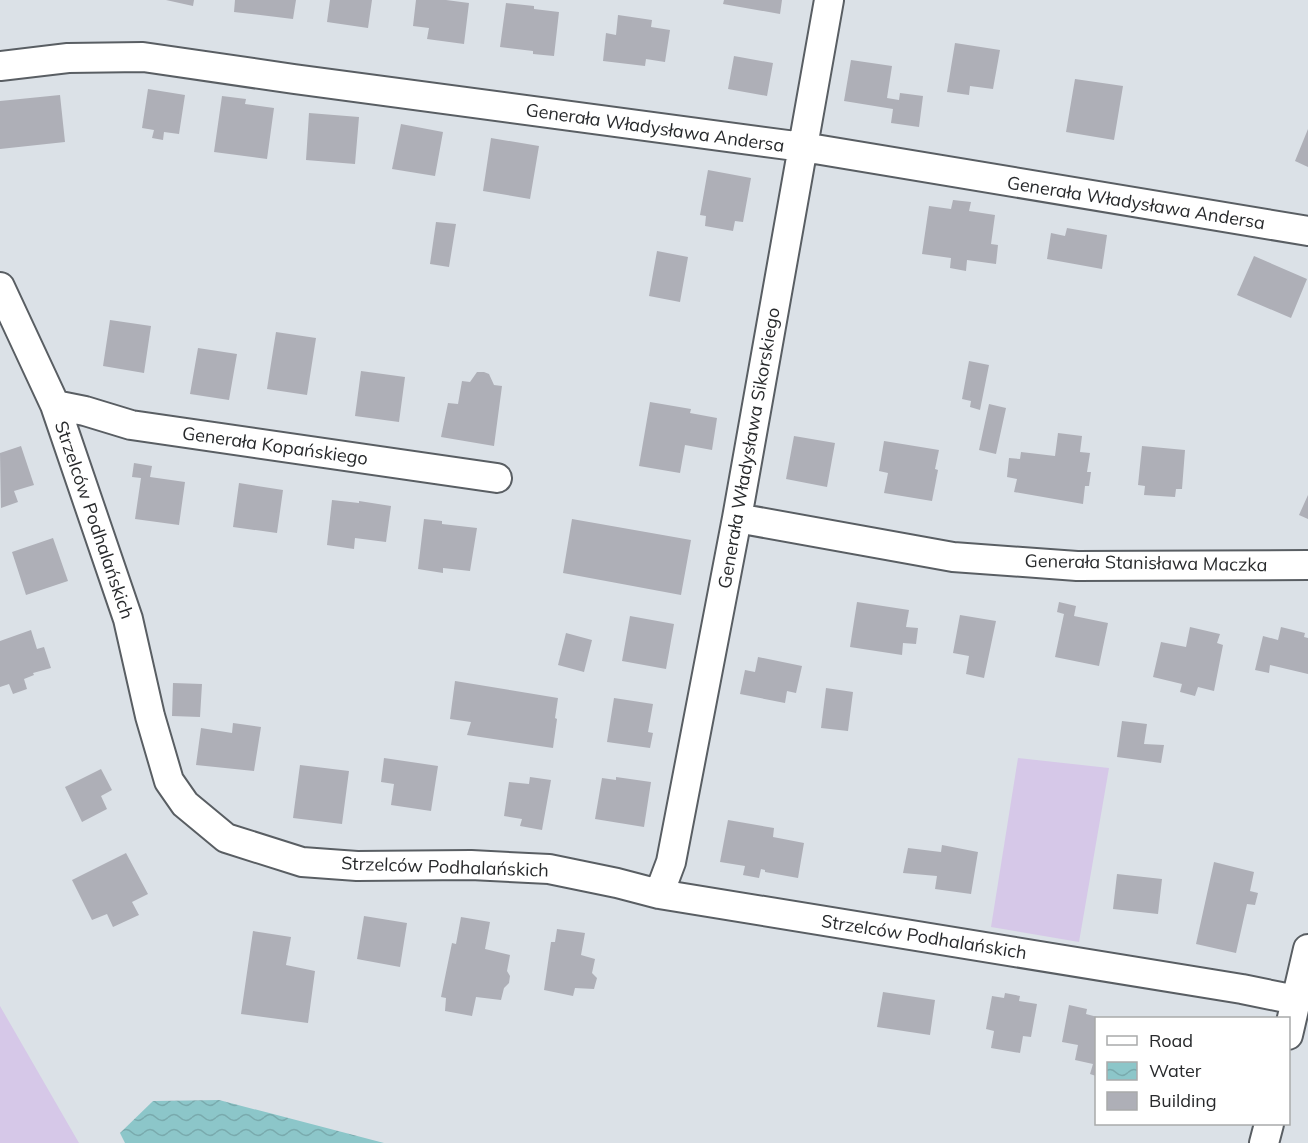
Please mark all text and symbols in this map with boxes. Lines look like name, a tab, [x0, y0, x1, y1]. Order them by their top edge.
street label: Generała Władysława Andersa	[524, 98, 786, 157]
street label: Generała Władysława Andersa	[1005, 171, 1267, 234]
street label: Generała Władysława Sikorskiego	[712, 306, 785, 590]
street label: Strzelców Podhalańskich	[50, 418, 139, 622]
street label: Generała Kopańskiego	[181, 421, 369, 470]
street label: Generała Stanisława Maczka	[1024, 549, 1268, 576]
street label: Strzelców Podhalańskich	[341, 851, 549, 882]
street label: Strzelców Podhalańskich	[820, 909, 1029, 964]
legend	[1095, 1017, 1290, 1125]
text: Road	[1149, 1029, 1193, 1052]
text: Water	[1149, 1059, 1202, 1082]
text: Building	[1149, 1089, 1217, 1112]

